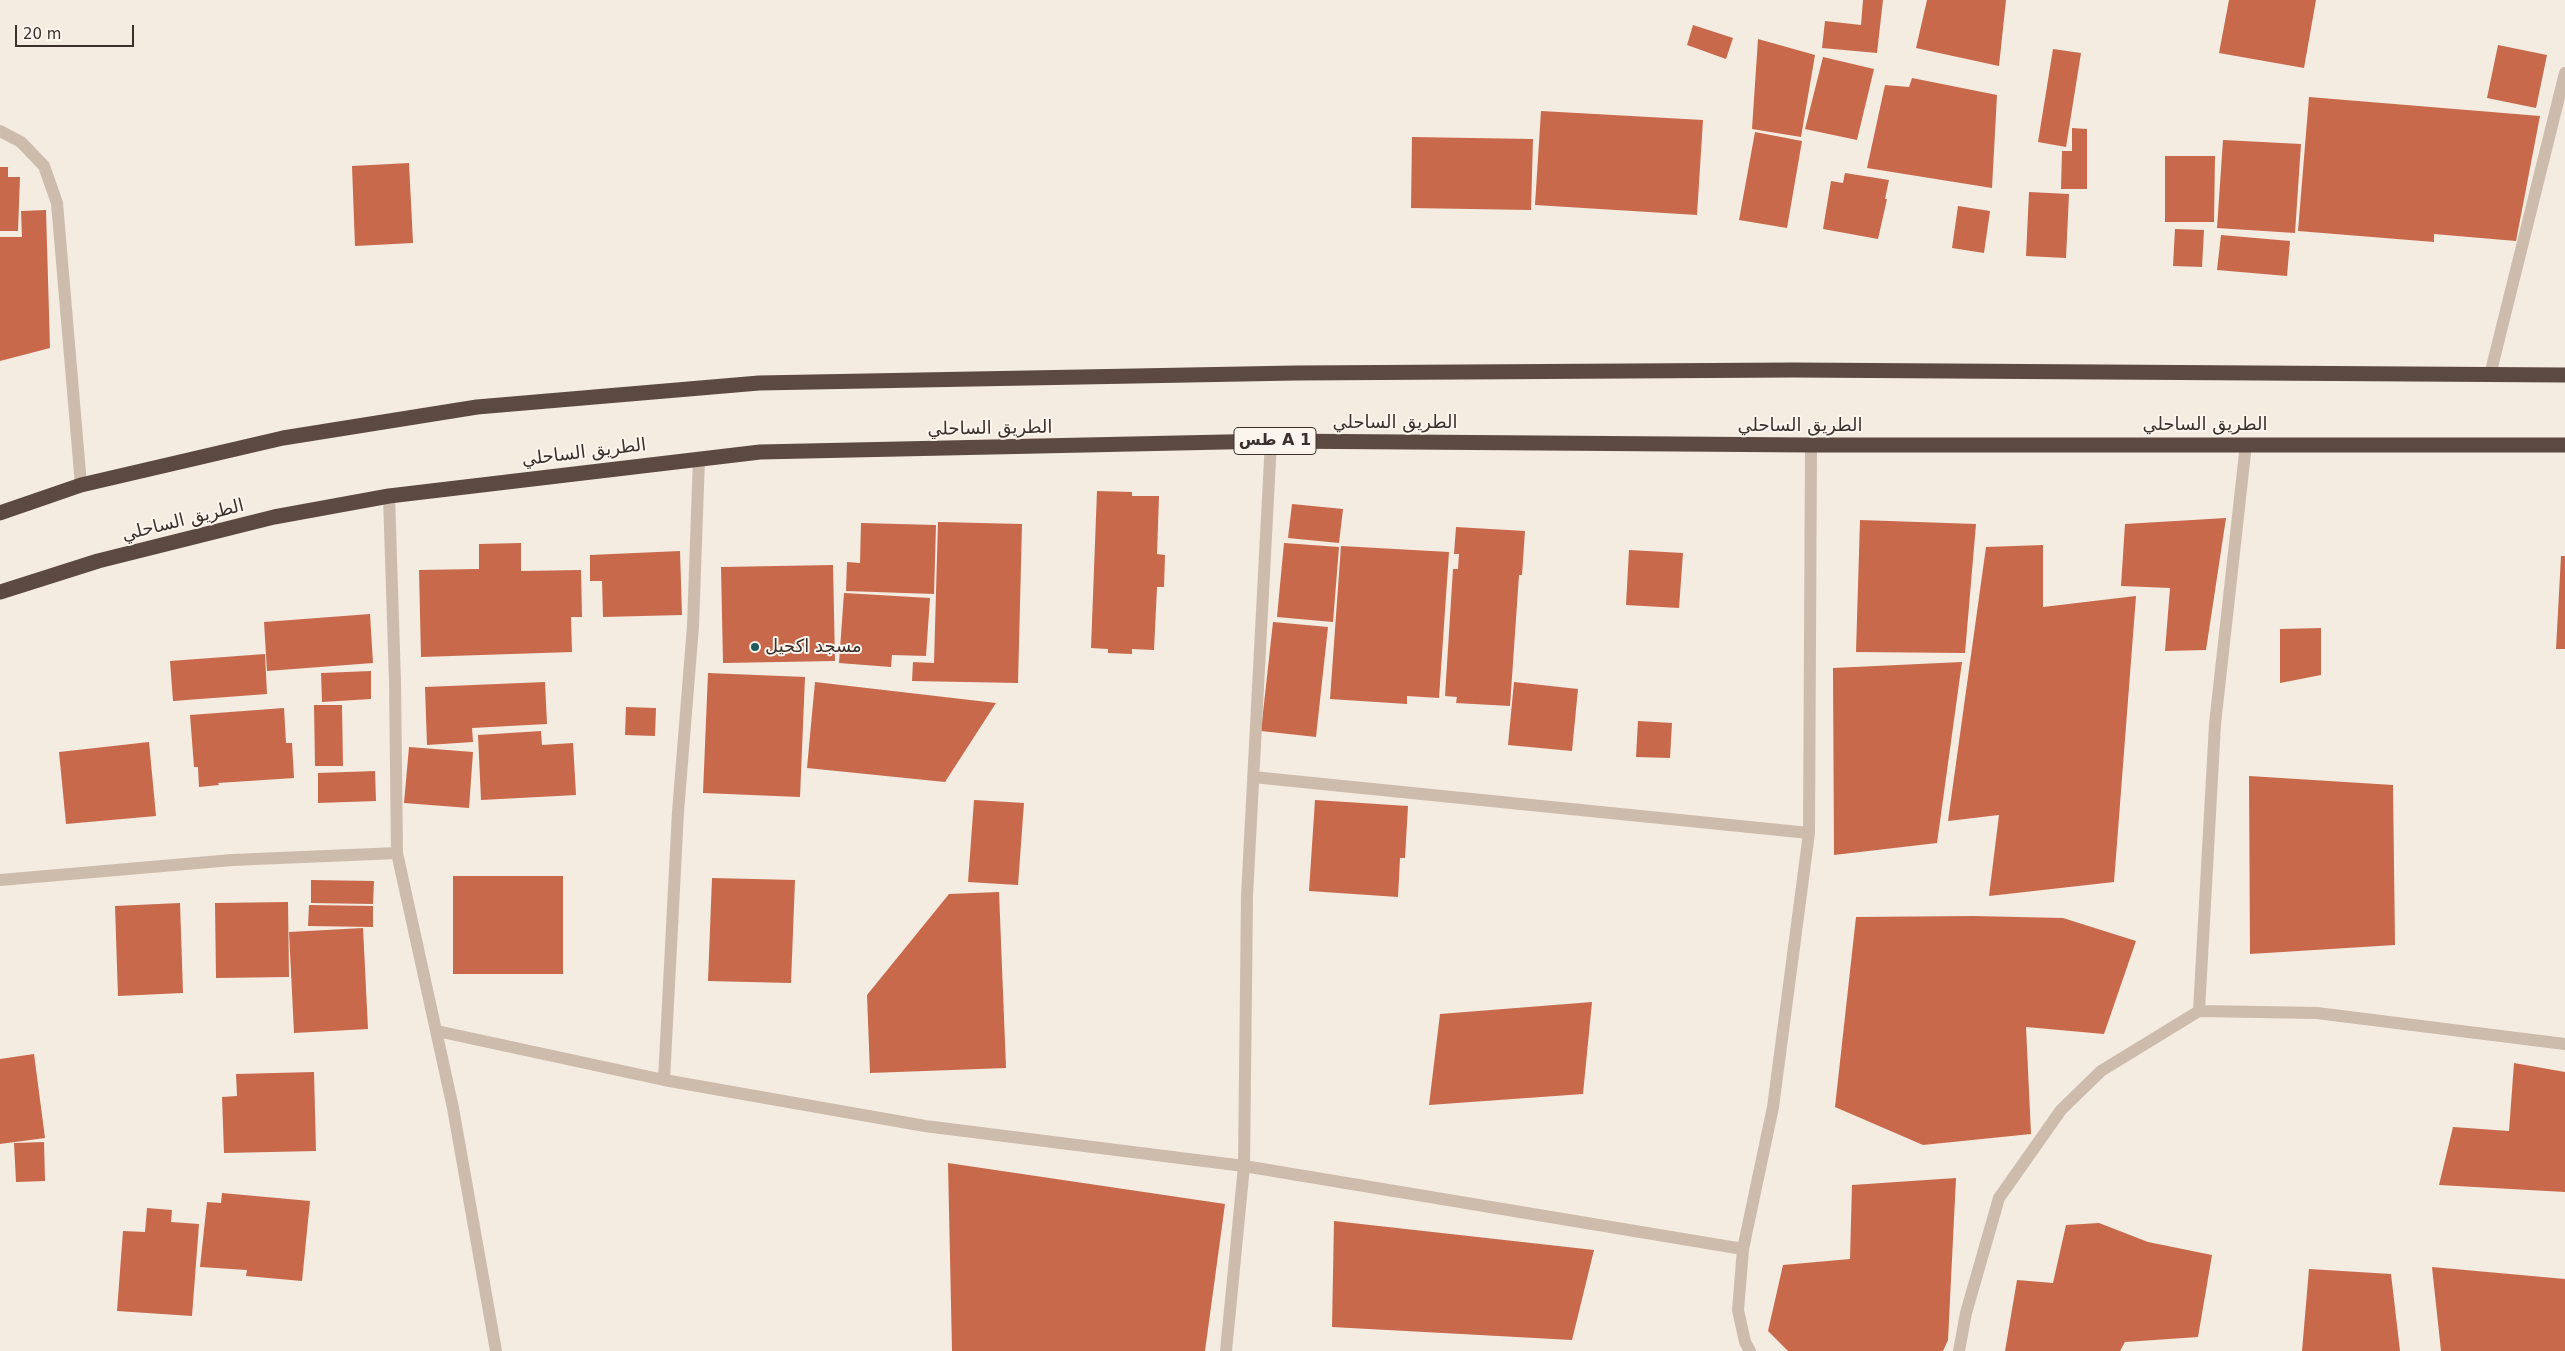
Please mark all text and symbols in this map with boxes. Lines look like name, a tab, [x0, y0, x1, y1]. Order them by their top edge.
scale bar	[18, 15, 136, 47]
text: 20 m	[23, 25, 61, 43]
street label: الطريق الساحلي	[1332, 412, 1458, 434]
street label: الطريق الساحلي	[2142, 414, 2268, 436]
street label: الطريق الساحلي	[1737, 415, 1863, 437]
street label: الطريق الساحلي	[927, 417, 1053, 441]
road number: طس A 1	[1234, 428, 1316, 454]
street label: الطريق الساحلي	[521, 435, 647, 471]
street label: الطريق الساحلي	[120, 495, 246, 547]
place label: مسجد اكحيل	[765, 636, 862, 658]
marker: مسجد اكحيل	[749, 641, 761, 653]

